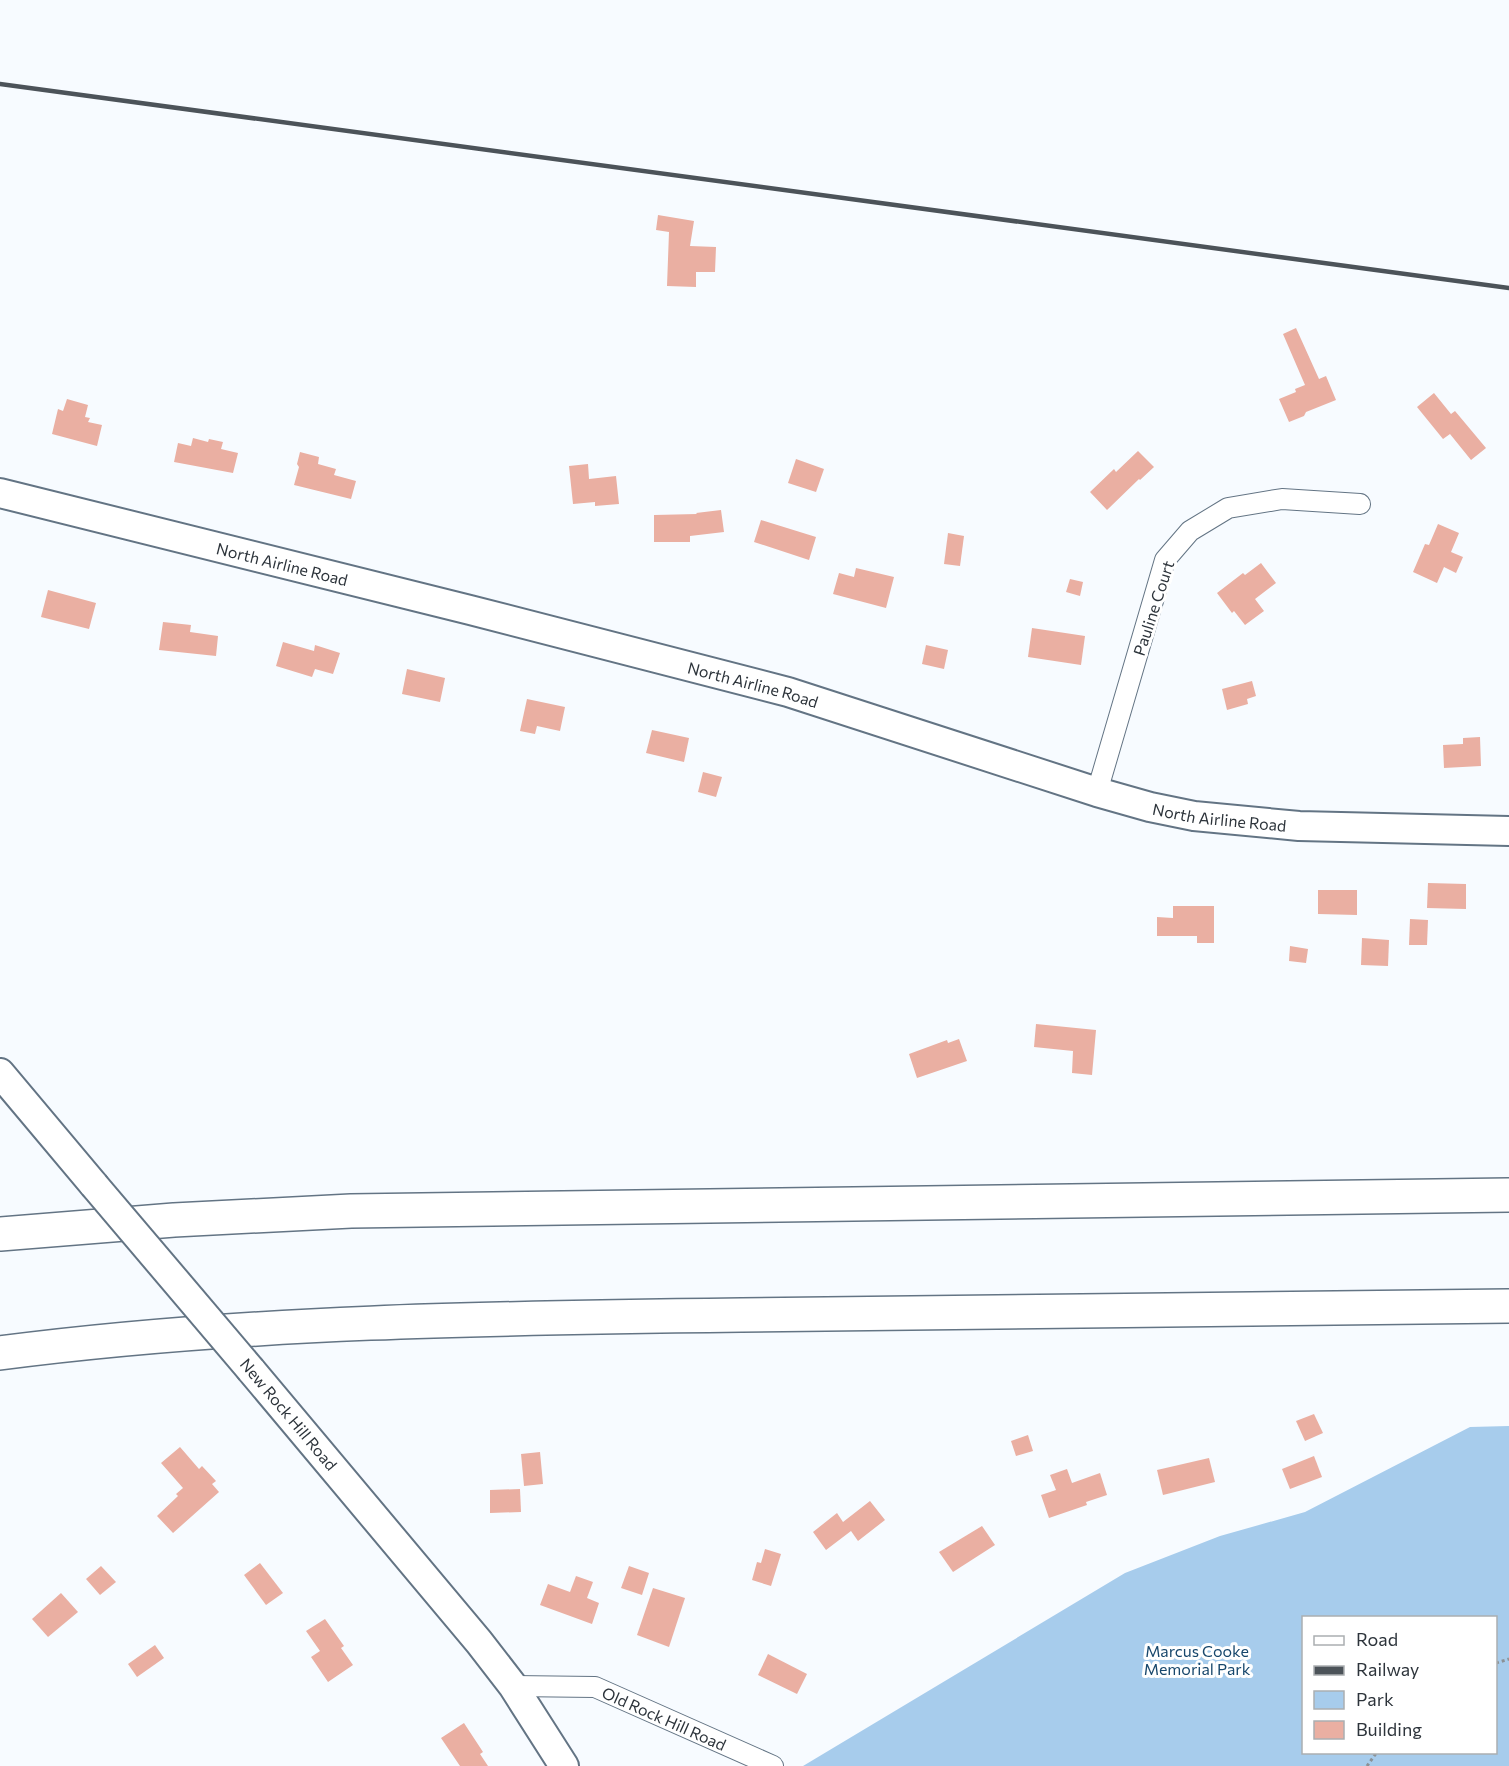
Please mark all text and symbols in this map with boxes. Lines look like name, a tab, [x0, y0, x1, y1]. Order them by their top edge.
street label: North Airline Road	[215, 538, 350, 589]
street label: Pauline Court	[1129, 558, 1177, 658]
street label: North Airline Road	[686, 657, 821, 711]
street label: North Airline Road	[1151, 798, 1287, 834]
street label: New Rock Hill Road	[237, 1354, 341, 1474]
legend	[1302, 1616, 1497, 1754]
text: Road	[1356, 1628, 1398, 1650]
park label: Marcus Cooke Memorial Park	[1144, 1641, 1251, 1678]
text: Railway	[1356, 1658, 1419, 1680]
street label: Old Rock Hill Road	[600, 1682, 729, 1754]
text: Park	[1356, 1688, 1394, 1710]
text: Building	[1356, 1718, 1422, 1740]

